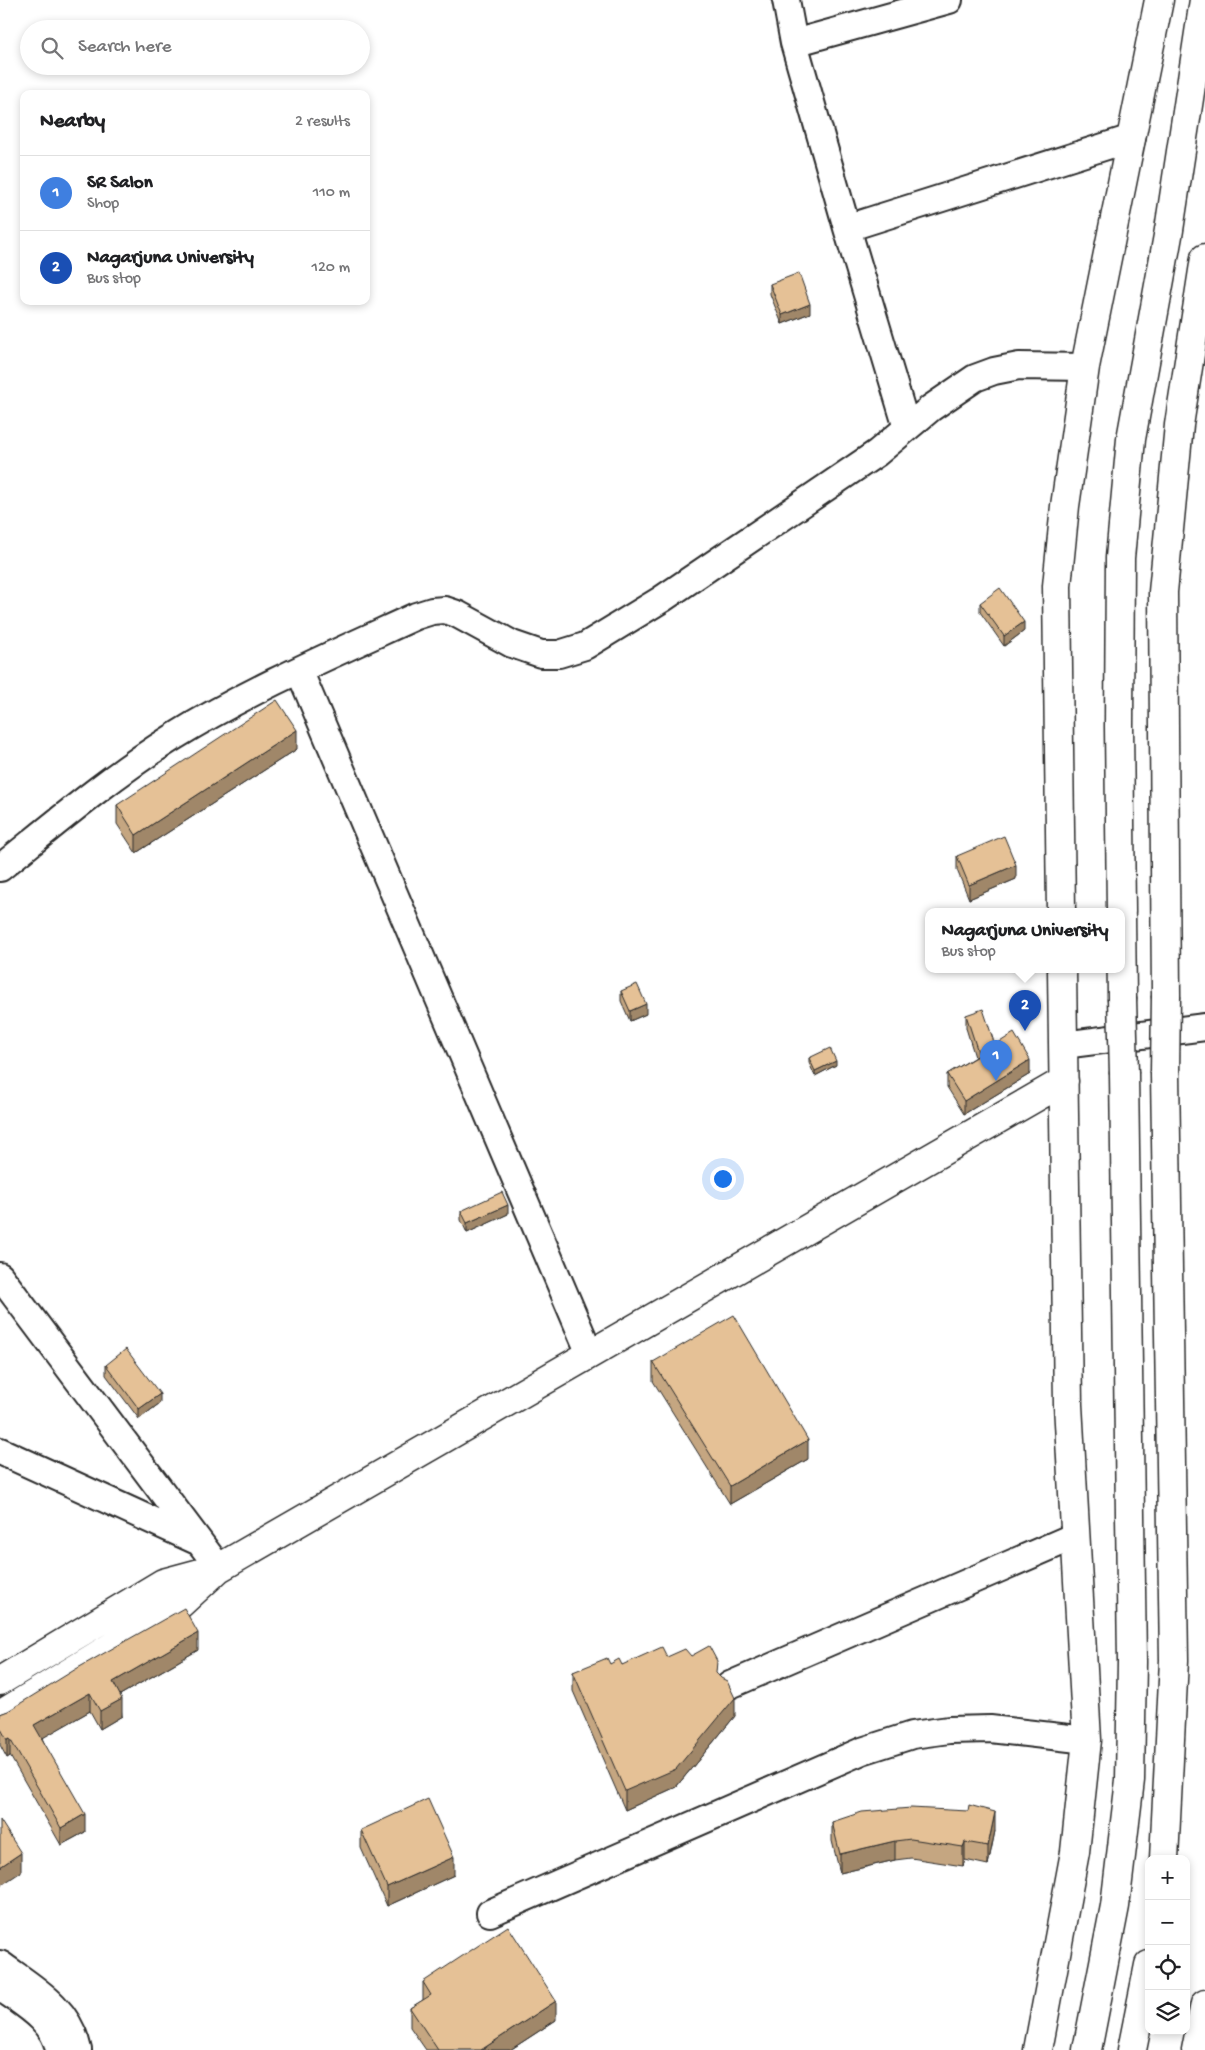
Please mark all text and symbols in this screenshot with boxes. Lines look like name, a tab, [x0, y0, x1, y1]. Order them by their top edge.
search box	[20, 20, 370, 75]
icon: search	[38, 34, 66, 62]
text: Search here	[78, 36, 172, 59]
text: Nearby	[40, 110, 105, 135]
text: 2 results	[295, 113, 350, 132]
text: SR Salon	[87, 172, 153, 195]
text: 1	[53, 184, 59, 203]
text: 110 m	[313, 184, 350, 203]
text: Shop	[87, 195, 119, 214]
text: Nagarjuna University	[87, 247, 254, 270]
text: 2	[52, 259, 60, 278]
text: 120 m	[311, 259, 350, 278]
text: Bus stop	[87, 270, 141, 289]
popup	[925, 908, 1125, 973]
text: Nagarjuna University	[942, 920, 1108, 943]
text: Bus stop	[942, 943, 996, 962]
pin: 2	[1009, 990, 1041, 1031]
pin: 1	[980, 1040, 1012, 1081]
your location	[710, 1166, 736, 1192]
map controls	[1145, 1855, 1190, 2035]
button: +	[1145, 1855, 1190, 1900]
button: −	[1145, 1900, 1190, 1945]
button: locate	[1145, 1945, 1190, 1990]
button: layers	[1145, 1990, 1190, 2035]

